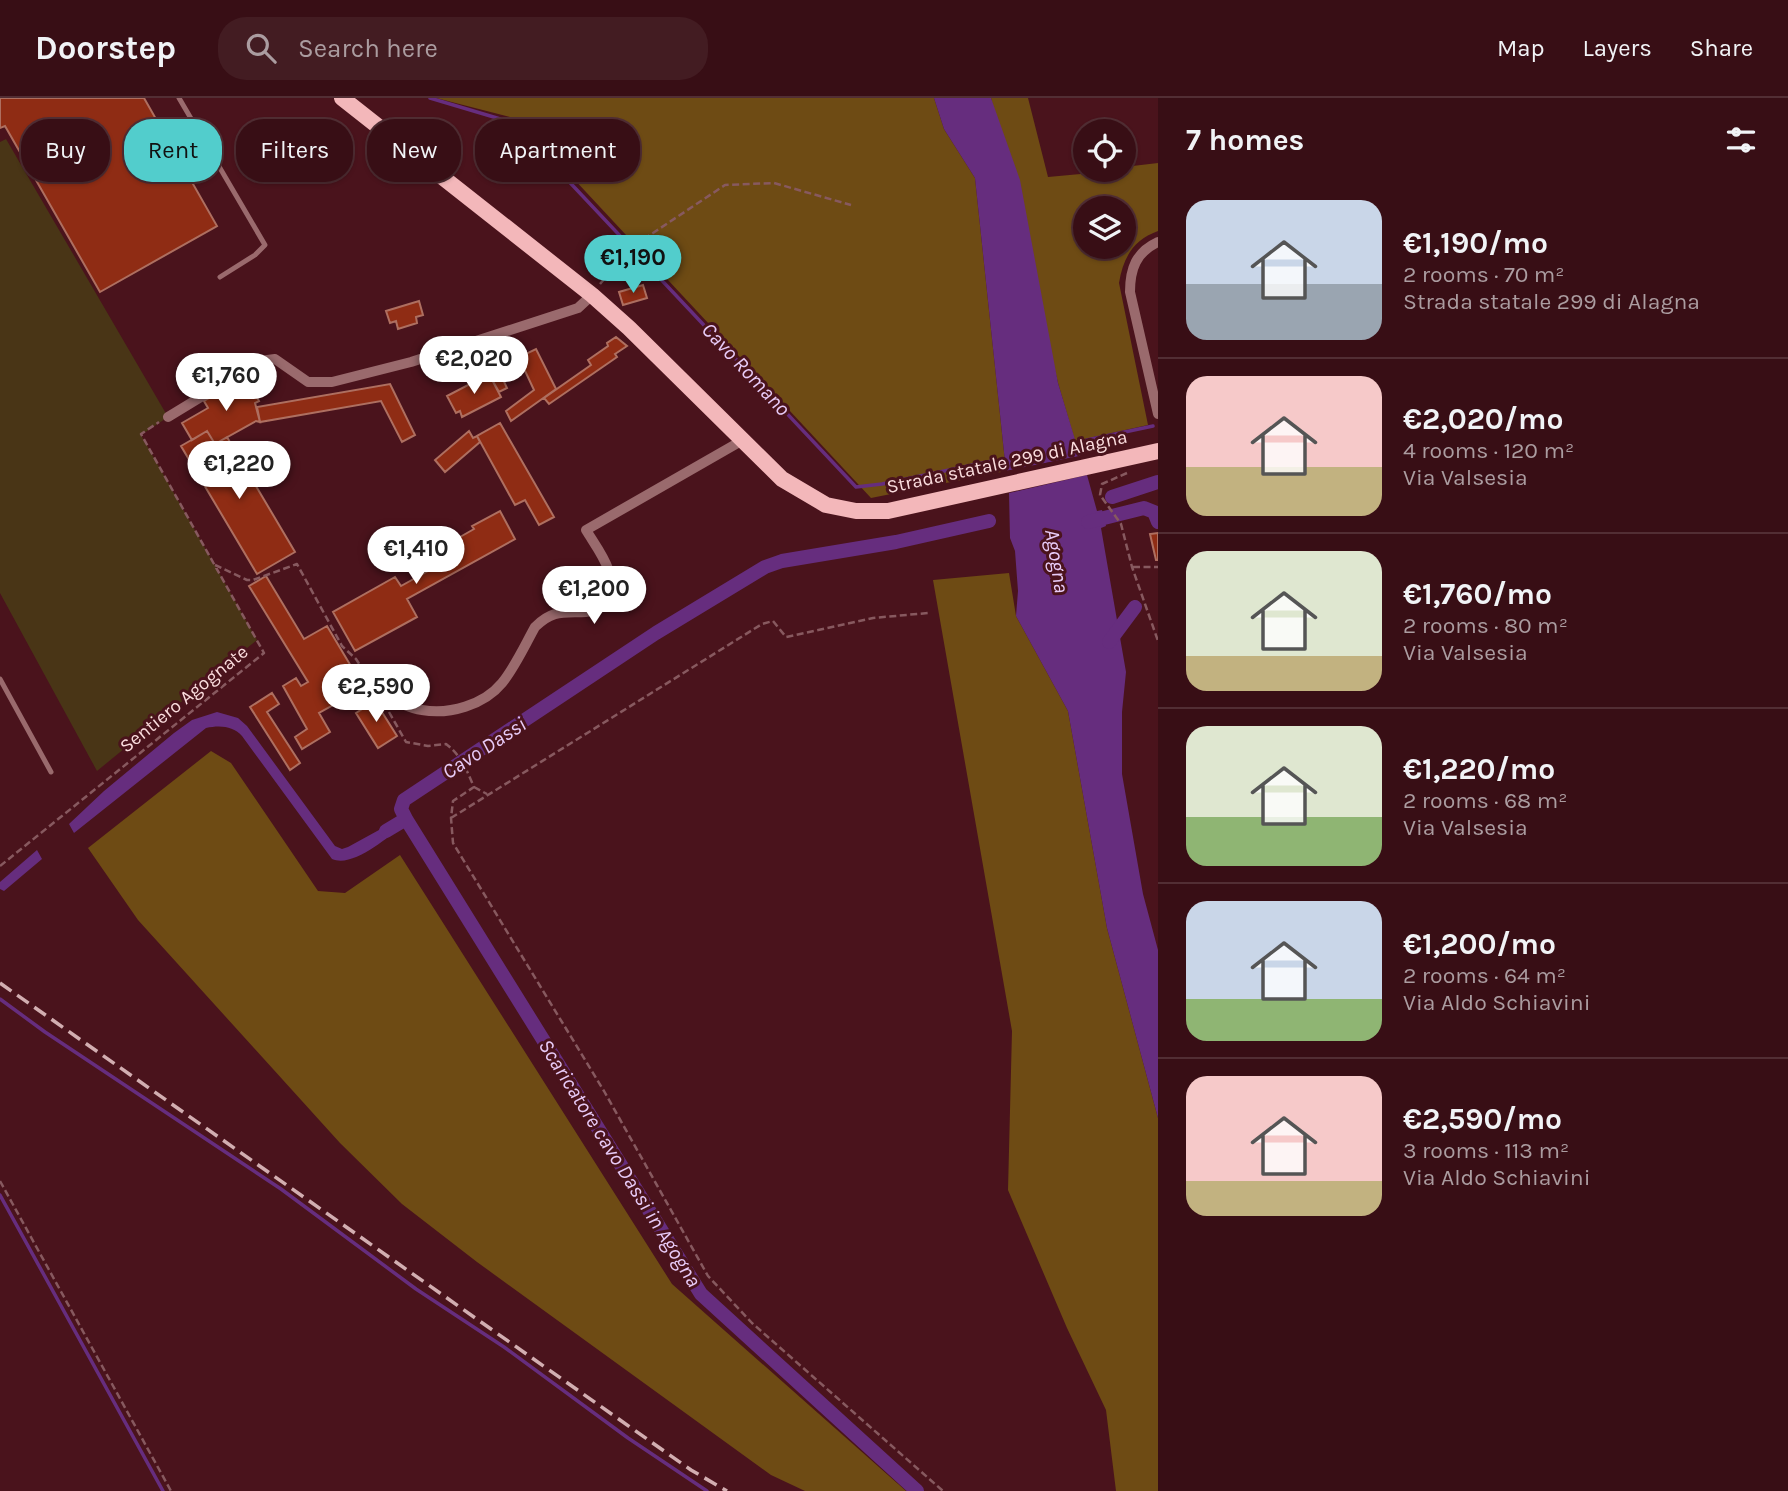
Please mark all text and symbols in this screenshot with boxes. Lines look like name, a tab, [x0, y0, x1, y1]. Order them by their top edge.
search box	[218, 17, 708, 80]
text: Doorstep	[35, 29, 176, 67]
icon: search	[242, 29, 280, 67]
text: Search here	[298, 33, 438, 64]
text: Map	[1497, 34, 1545, 62]
text: Layers	[1583, 34, 1652, 62]
text: Share	[1690, 34, 1753, 62]
chip: Buy	[21, 119, 110, 182]
chip: Rent	[124, 119, 222, 182]
chip: Filters	[236, 119, 353, 182]
chip: New	[367, 119, 461, 182]
chip: Apartment	[475, 119, 640, 182]
map controls	[1073, 119, 1136, 259]
button: locate	[1073, 119, 1136, 182]
icon: filters	[1722, 121, 1760, 159]
text: 7 homes	[1186, 122, 1304, 158]
button: layers	[1073, 196, 1136, 259]
text: €1,190/mo	[1403, 225, 1548, 261]
icon: home	[1242, 228, 1326, 312]
pin: €1,190	[576, 236, 690, 295]
text: €1,190	[600, 244, 666, 271]
text: 2 rooms · 70 m²	[1403, 261, 1565, 288]
text: Strada statale 299 di Alagna	[1403, 288, 1700, 315]
water label: Cavo Romano	[697, 318, 796, 421]
pin: €2,020	[417, 336, 531, 396]
text: €2,020	[435, 345, 513, 372]
pin: €1,760	[169, 354, 283, 413]
text: €1,760	[192, 362, 260, 389]
text: €2,020/mo	[1403, 401, 1563, 437]
icon: home	[1242, 404, 1326, 488]
street label: Strada statale 299 di Alagna	[885, 426, 1129, 498]
text: 4 rooms · 120 m²	[1403, 437, 1574, 464]
pin: €1,220	[182, 442, 296, 501]
text: €1,220	[204, 450, 274, 477]
text: Via Valsesia	[1403, 464, 1528, 491]
pin: €1,410	[359, 526, 473, 586]
water label: Agogna	[1040, 527, 1074, 595]
text: €1,410	[383, 535, 449, 562]
pin: €1,200	[537, 566, 651, 626]
text: €1,200	[558, 575, 630, 602]
text: €1,760/mo	[1403, 576, 1552, 612]
icon: home	[1242, 579, 1326, 663]
text: 2 rooms · 80 m²	[1403, 612, 1568, 639]
text: Via Valsesia	[1403, 639, 1528, 666]
street label: Sentiero Agognate	[115, 641, 253, 757]
pin: €2,590	[319, 664, 433, 724]
text: €2,590	[338, 673, 414, 700]
water label: Cavo Dassi	[438, 712, 531, 784]
text: €1,220/mo	[1403, 751, 1555, 787]
icon: home	[1242, 754, 1326, 838]
text: 2 rooms · 68 m²	[1403, 787, 1567, 814]
text: Via Valsesia	[1403, 814, 1528, 841]
text: €1,200/mo	[1403, 926, 1556, 962]
icon: home	[1242, 929, 1326, 1013]
text: 2 rooms · 64 m²	[1403, 962, 1566, 989]
text: Via Aldo Schiavini	[1403, 989, 1591, 1016]
water label: Scaricatore cavo Dassi in Agogna	[534, 1035, 706, 1291]
text: €2,590/mo	[1403, 1101, 1562, 1137]
icon: home	[1242, 1104, 1326, 1188]
text: 3 rooms · 113 m²	[1403, 1137, 1569, 1164]
text: Via Aldo Schiavini	[1403, 1164, 1591, 1191]

